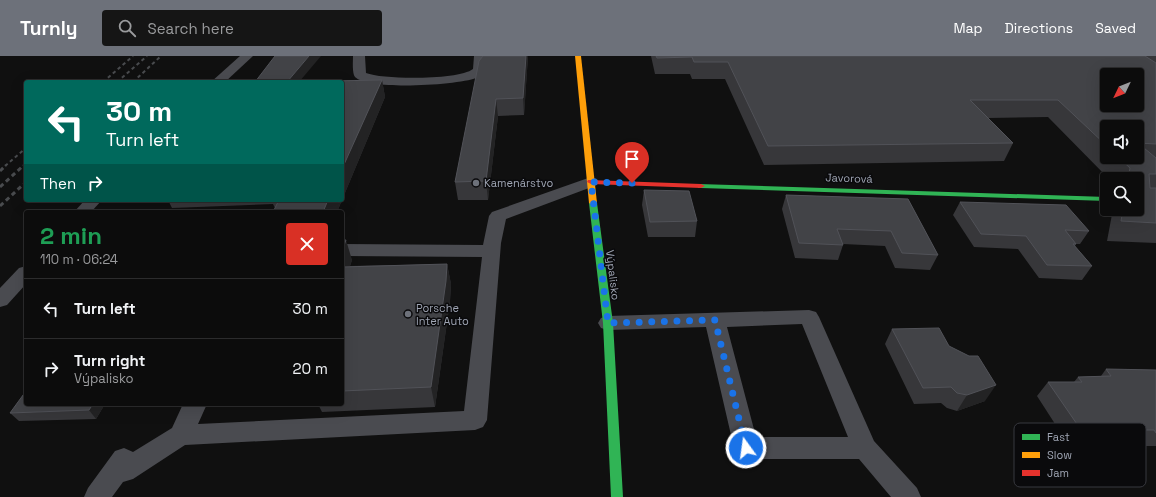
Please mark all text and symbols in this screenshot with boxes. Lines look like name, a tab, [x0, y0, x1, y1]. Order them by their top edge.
search box	[102, 10, 382, 46]
text: Turnly	[20, 16, 78, 41]
icon: search	[116, 17, 138, 39]
text: Search here	[148, 19, 234, 38]
text: Map	[953, 19, 983, 37]
text: Directions	[1005, 19, 1073, 37]
text: Saved	[1095, 19, 1136, 37]
north arrow	[1100, 68, 1144, 112]
map controls	[1100, 68, 1144, 216]
text: 30 m	[106, 93, 172, 129]
icon: left	[40, 96, 92, 148]
button: sound	[1100, 120, 1144, 164]
text: Turn left	[106, 128, 179, 151]
pin	[615, 142, 649, 183]
icon: arrive	[621, 148, 643, 170]
street label: Javorová	[825, 170, 874, 186]
icon: right	[84, 172, 106, 194]
button: search	[1100, 172, 1144, 216]
text: Then	[40, 174, 76, 193]
place label: Kamenárstvo	[484, 176, 554, 190]
marker: Kamenárstvo	[471, 178, 481, 188]
text: 2 min	[40, 220, 102, 251]
button: close	[286, 223, 328, 265]
street label: Výpalisko	[603, 249, 623, 301]
text: 110 m · 06:24	[40, 251, 118, 268]
icon: left	[40, 298, 62, 320]
text: Turn left	[74, 299, 136, 318]
text: 30 m	[293, 299, 328, 318]
place label: Porsche Inter Auto	[416, 301, 469, 328]
marker: Porsche Inter Auto	[403, 309, 413, 319]
text: Turn right	[74, 351, 145, 370]
icon: right	[40, 358, 62, 380]
text: 20 m	[293, 359, 328, 378]
text: Výpalisko	[74, 370, 134, 387]
legend	[1014, 423, 1146, 487]
position arrow	[725, 427, 767, 469]
text: Fast	[1047, 430, 1070, 444]
text: Slow	[1047, 448, 1072, 462]
text: Jam	[1047, 466, 1069, 480]

